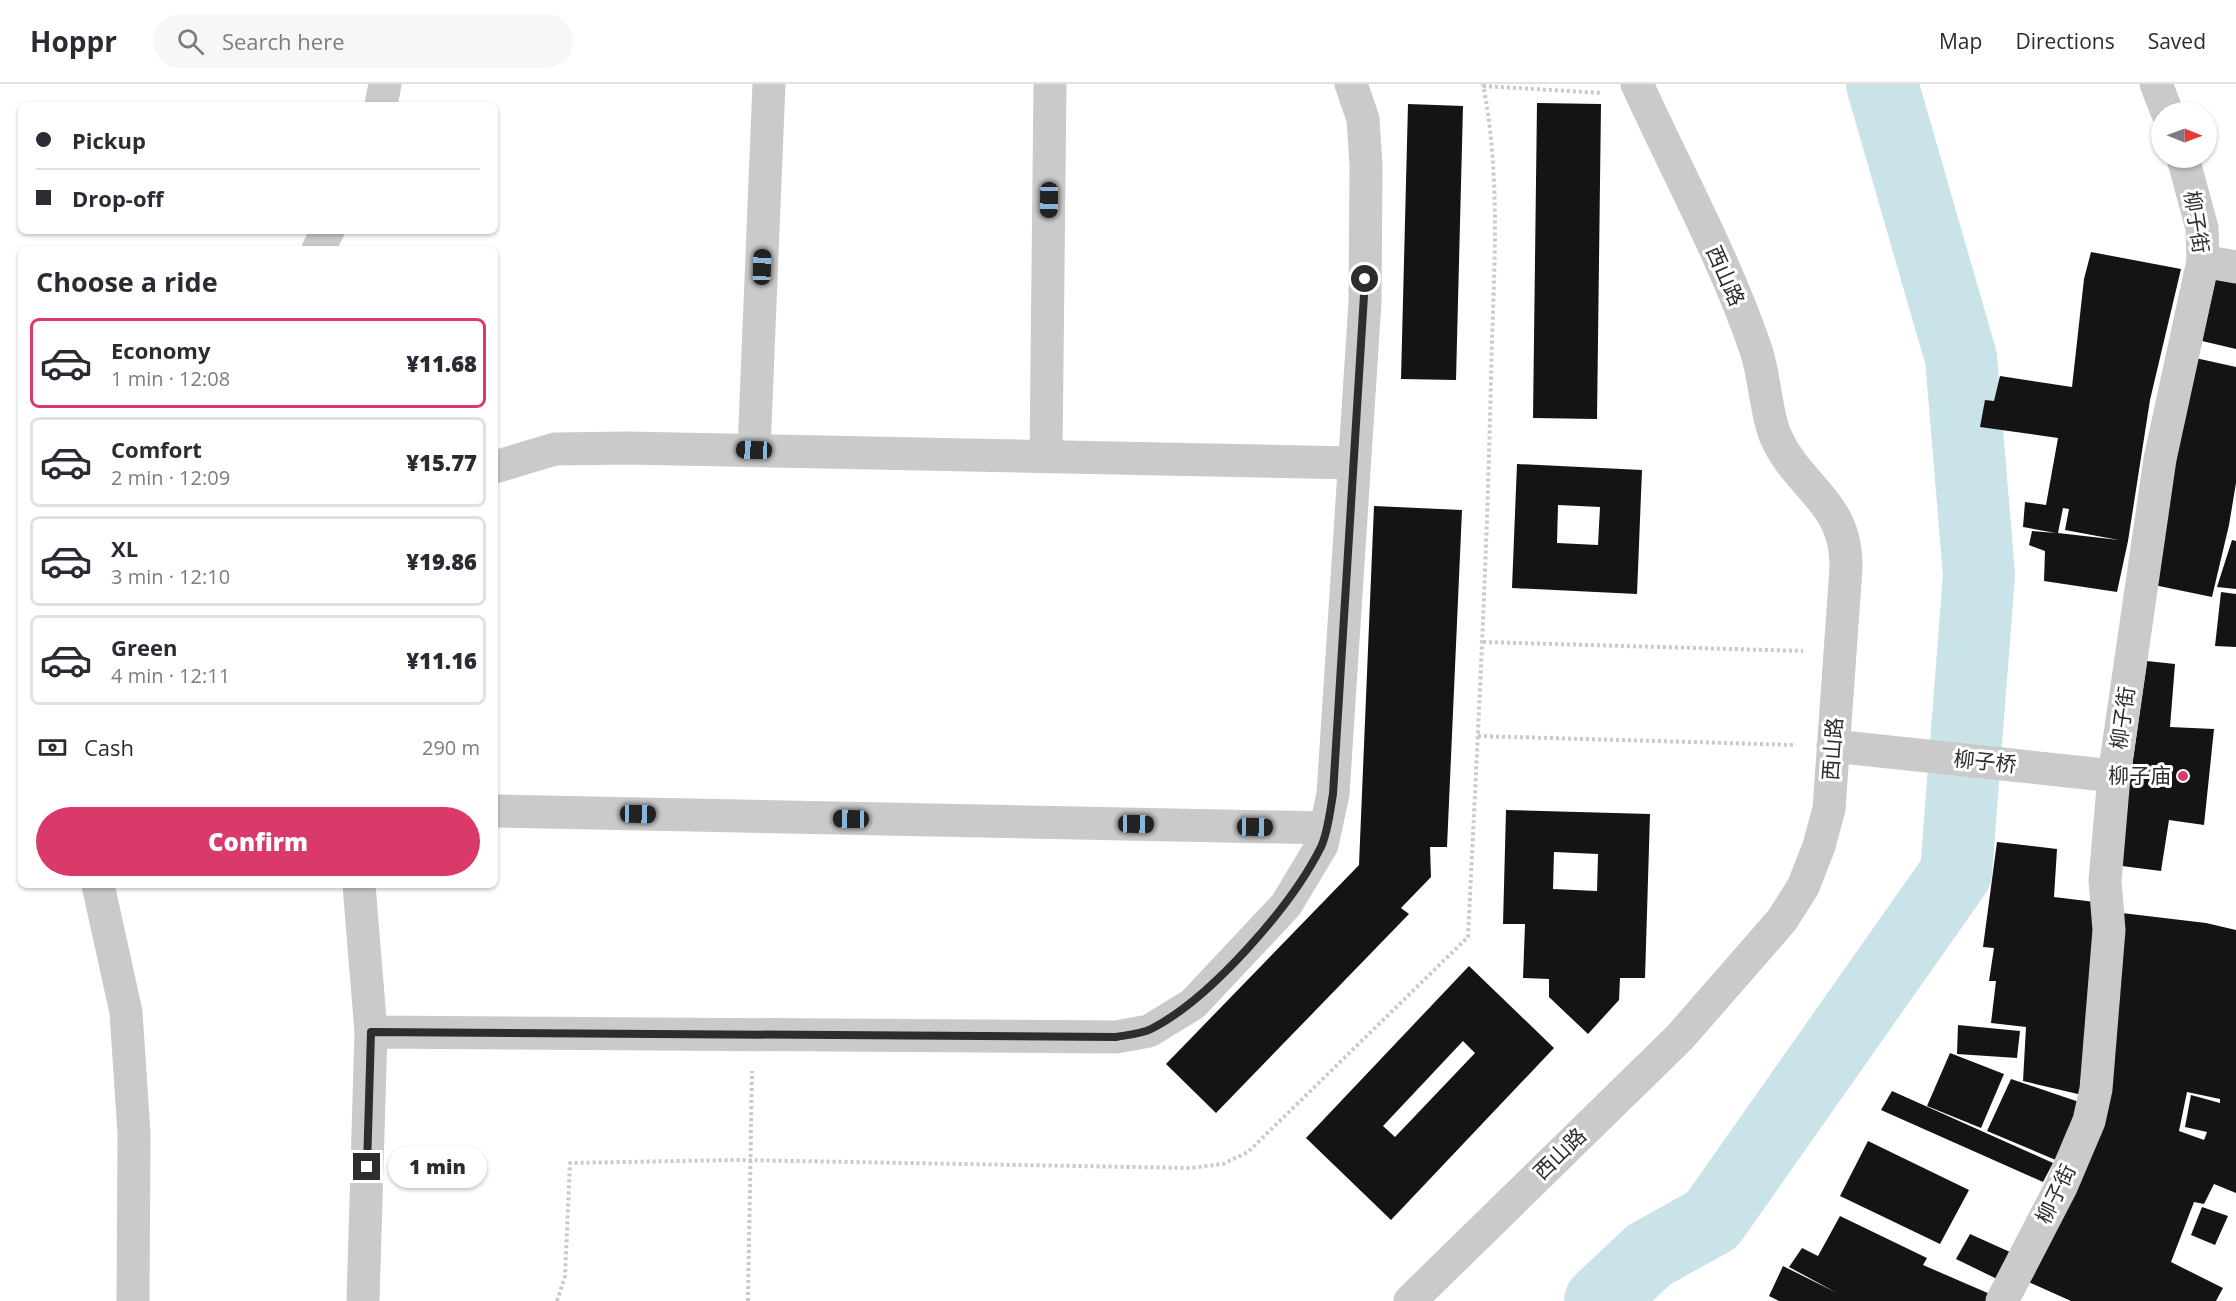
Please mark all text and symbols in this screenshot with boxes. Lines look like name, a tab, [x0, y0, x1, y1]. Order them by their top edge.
search box	[153, 14, 573, 68]
text: Hoppr	[30, 22, 117, 60]
icon: search	[174, 25, 207, 58]
text: Search here	[222, 26, 345, 56]
text: Map	[1939, 27, 1982, 55]
text: Directions	[2015, 27, 2115, 55]
text: Saved	[2148, 27, 2206, 55]
north arrow	[2151, 102, 2217, 168]
map controls	[2151, 102, 2217, 168]
text: Pickup	[72, 125, 146, 155]
car	[1040, 182, 1058, 218]
text: Drop-off	[72, 183, 164, 213]
street label: 柳子街	[2178, 189, 2216, 255]
street label: 西山路	[1700, 241, 1752, 310]
car	[752, 249, 772, 285]
text: Choose a ride	[36, 263, 218, 300]
route start	[1351, 265, 1378, 292]
text: Economy	[111, 335, 210, 365]
icon: car	[39, 336, 93, 390]
text: ¥11.68	[406, 348, 477, 378]
text: 1 min · 12:08	[111, 365, 230, 392]
text: Comfort	[111, 434, 202, 464]
icon: car	[39, 435, 93, 489]
car	[736, 440, 772, 460]
text: ¥15.77	[406, 447, 477, 477]
text: 2 min · 12:09	[111, 464, 230, 491]
text: XL	[111, 533, 138, 563]
icon: car	[39, 534, 93, 588]
text: ¥19.86	[406, 546, 477, 576]
text: 3 min · 12:10	[111, 563, 230, 590]
text: Green	[111, 632, 177, 662]
icon: car	[39, 633, 93, 687]
text: ¥11.16	[406, 645, 477, 675]
text: 4 min · 12:11	[111, 662, 230, 689]
street label: 柳子街	[2104, 685, 2140, 751]
street label: 西山路	[1816, 717, 1848, 781]
icon: cash	[36, 731, 69, 764]
text: Cash	[84, 732, 134, 762]
text: 290 m	[422, 734, 480, 761]
street label: 柳子桥	[1952, 744, 2018, 778]
place label: 柳子庙	[2108, 761, 2171, 789]
marker: 柳子庙	[2176, 769, 2190, 783]
car	[620, 805, 656, 823]
button: Confirm	[36, 807, 480, 876]
car	[833, 810, 869, 828]
car	[1118, 815, 1154, 833]
car	[1237, 818, 1273, 836]
street label: 西山路	[1527, 1121, 1592, 1185]
callout: 1 min	[388, 1146, 487, 1188]
route end	[353, 1153, 380, 1180]
text: 1 min	[409, 1153, 466, 1180]
street label: 柳子街	[2029, 1159, 2081, 1228]

